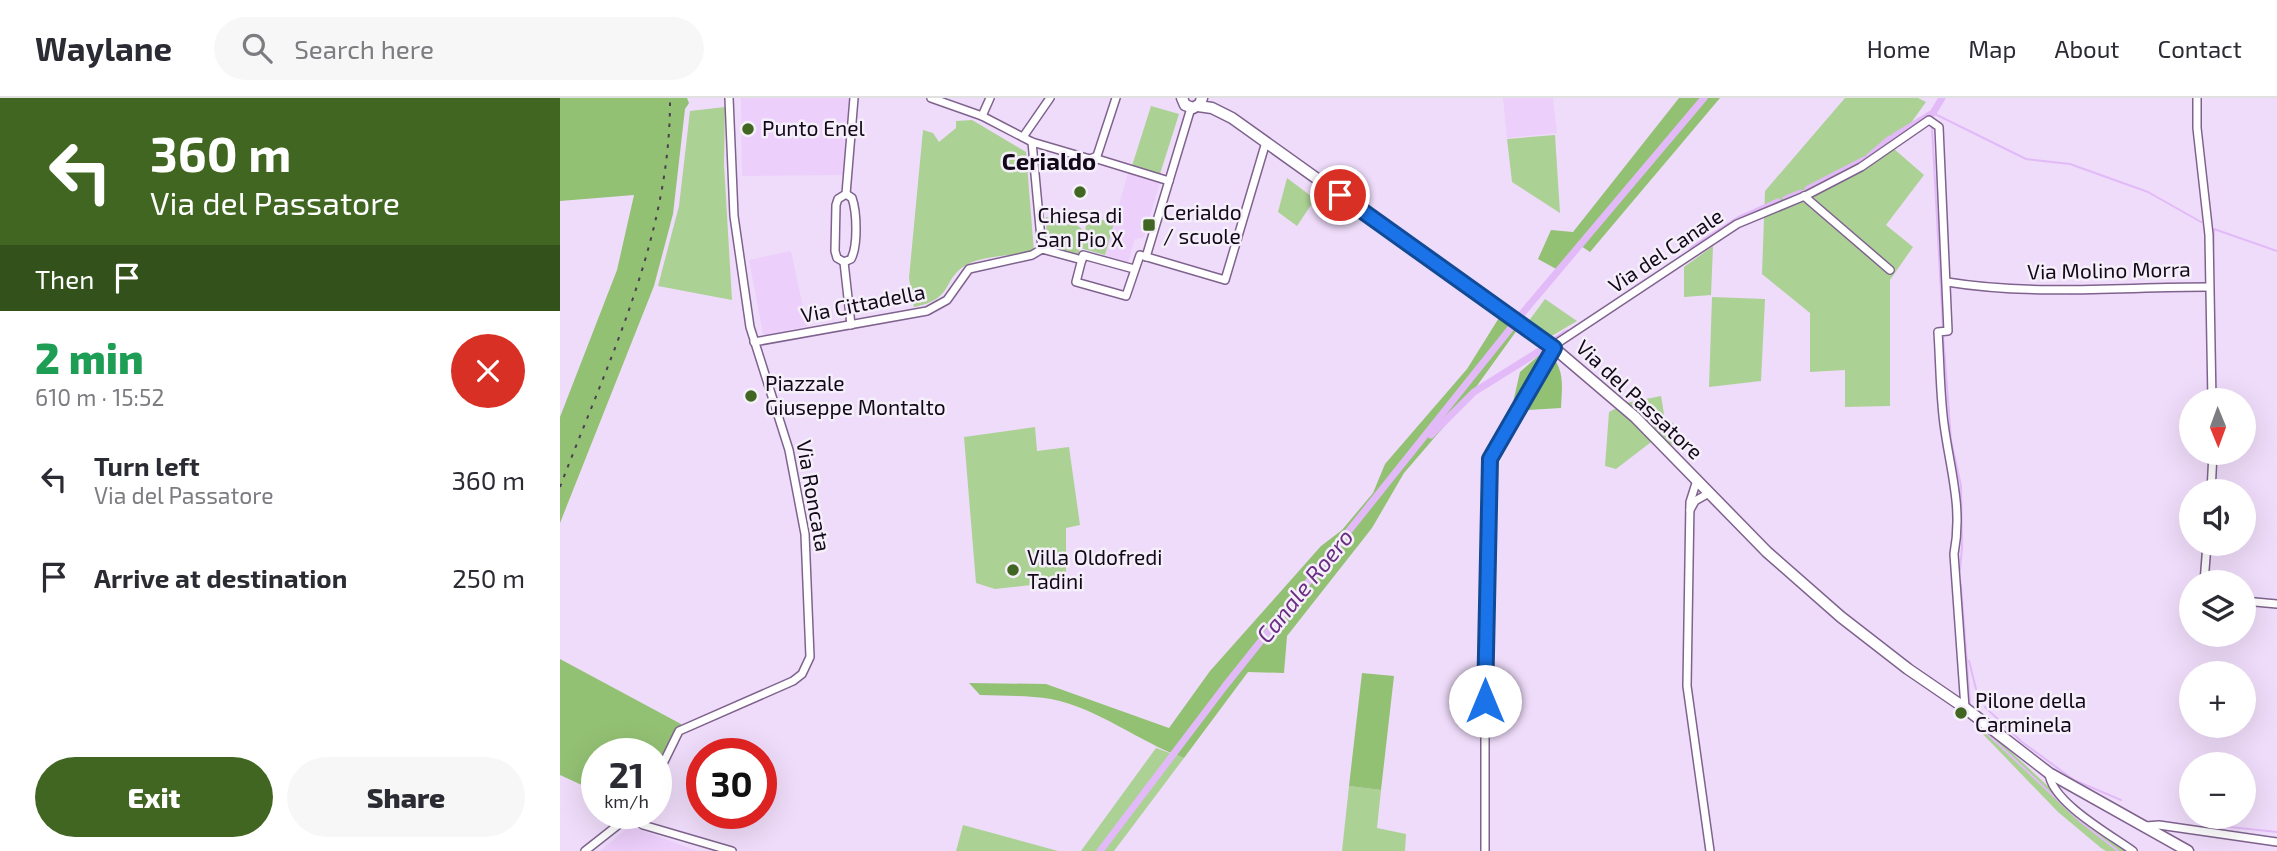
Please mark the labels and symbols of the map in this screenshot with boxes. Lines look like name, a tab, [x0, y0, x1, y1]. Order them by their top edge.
place label: Punto Enel	[762, 115, 865, 140]
marker: Punto Enel	[740, 121, 756, 137]
district label: Cerialdo	[1002, 146, 1096, 175]
pin	[1310, 165, 1370, 225]
marker: Chiesa di San Pio X	[1072, 184, 1088, 200]
place label: Cerialdo / scuole	[1163, 199, 1242, 248]
place label: Chiesa di San Pio X	[1036, 202, 1124, 251]
street label: Via del Canale	[1603, 202, 1727, 297]
marker: Cerialdo / scuole	[1141, 217, 1157, 233]
street label: Via Molino Morra	[2027, 256, 2191, 283]
street label: Via Cittadella	[798, 278, 927, 327]
street label: Via del Passatore	[1572, 334, 1709, 464]
place label: Piazzale Giuseppe Montalto	[765, 370, 946, 419]
marker: Piazzale Giuseppe Montalto	[743, 388, 759, 404]
north arrow	[2179, 388, 2256, 466]
street label: Via Roncata	[792, 438, 837, 553]
water label: Canale Roero	[1250, 523, 1359, 648]
place label: Villa Oldofredi Tadini	[1027, 544, 1163, 593]
marker: Villa Oldofredi Tadini	[1005, 562, 1021, 578]
position arrow	[1448, 664, 1522, 738]
place label: Pilone della Carminela	[1975, 687, 2086, 736]
marker: Pilone della Carminela	[1953, 705, 1969, 721]
speed limit sign: 30	[686, 738, 777, 829]

